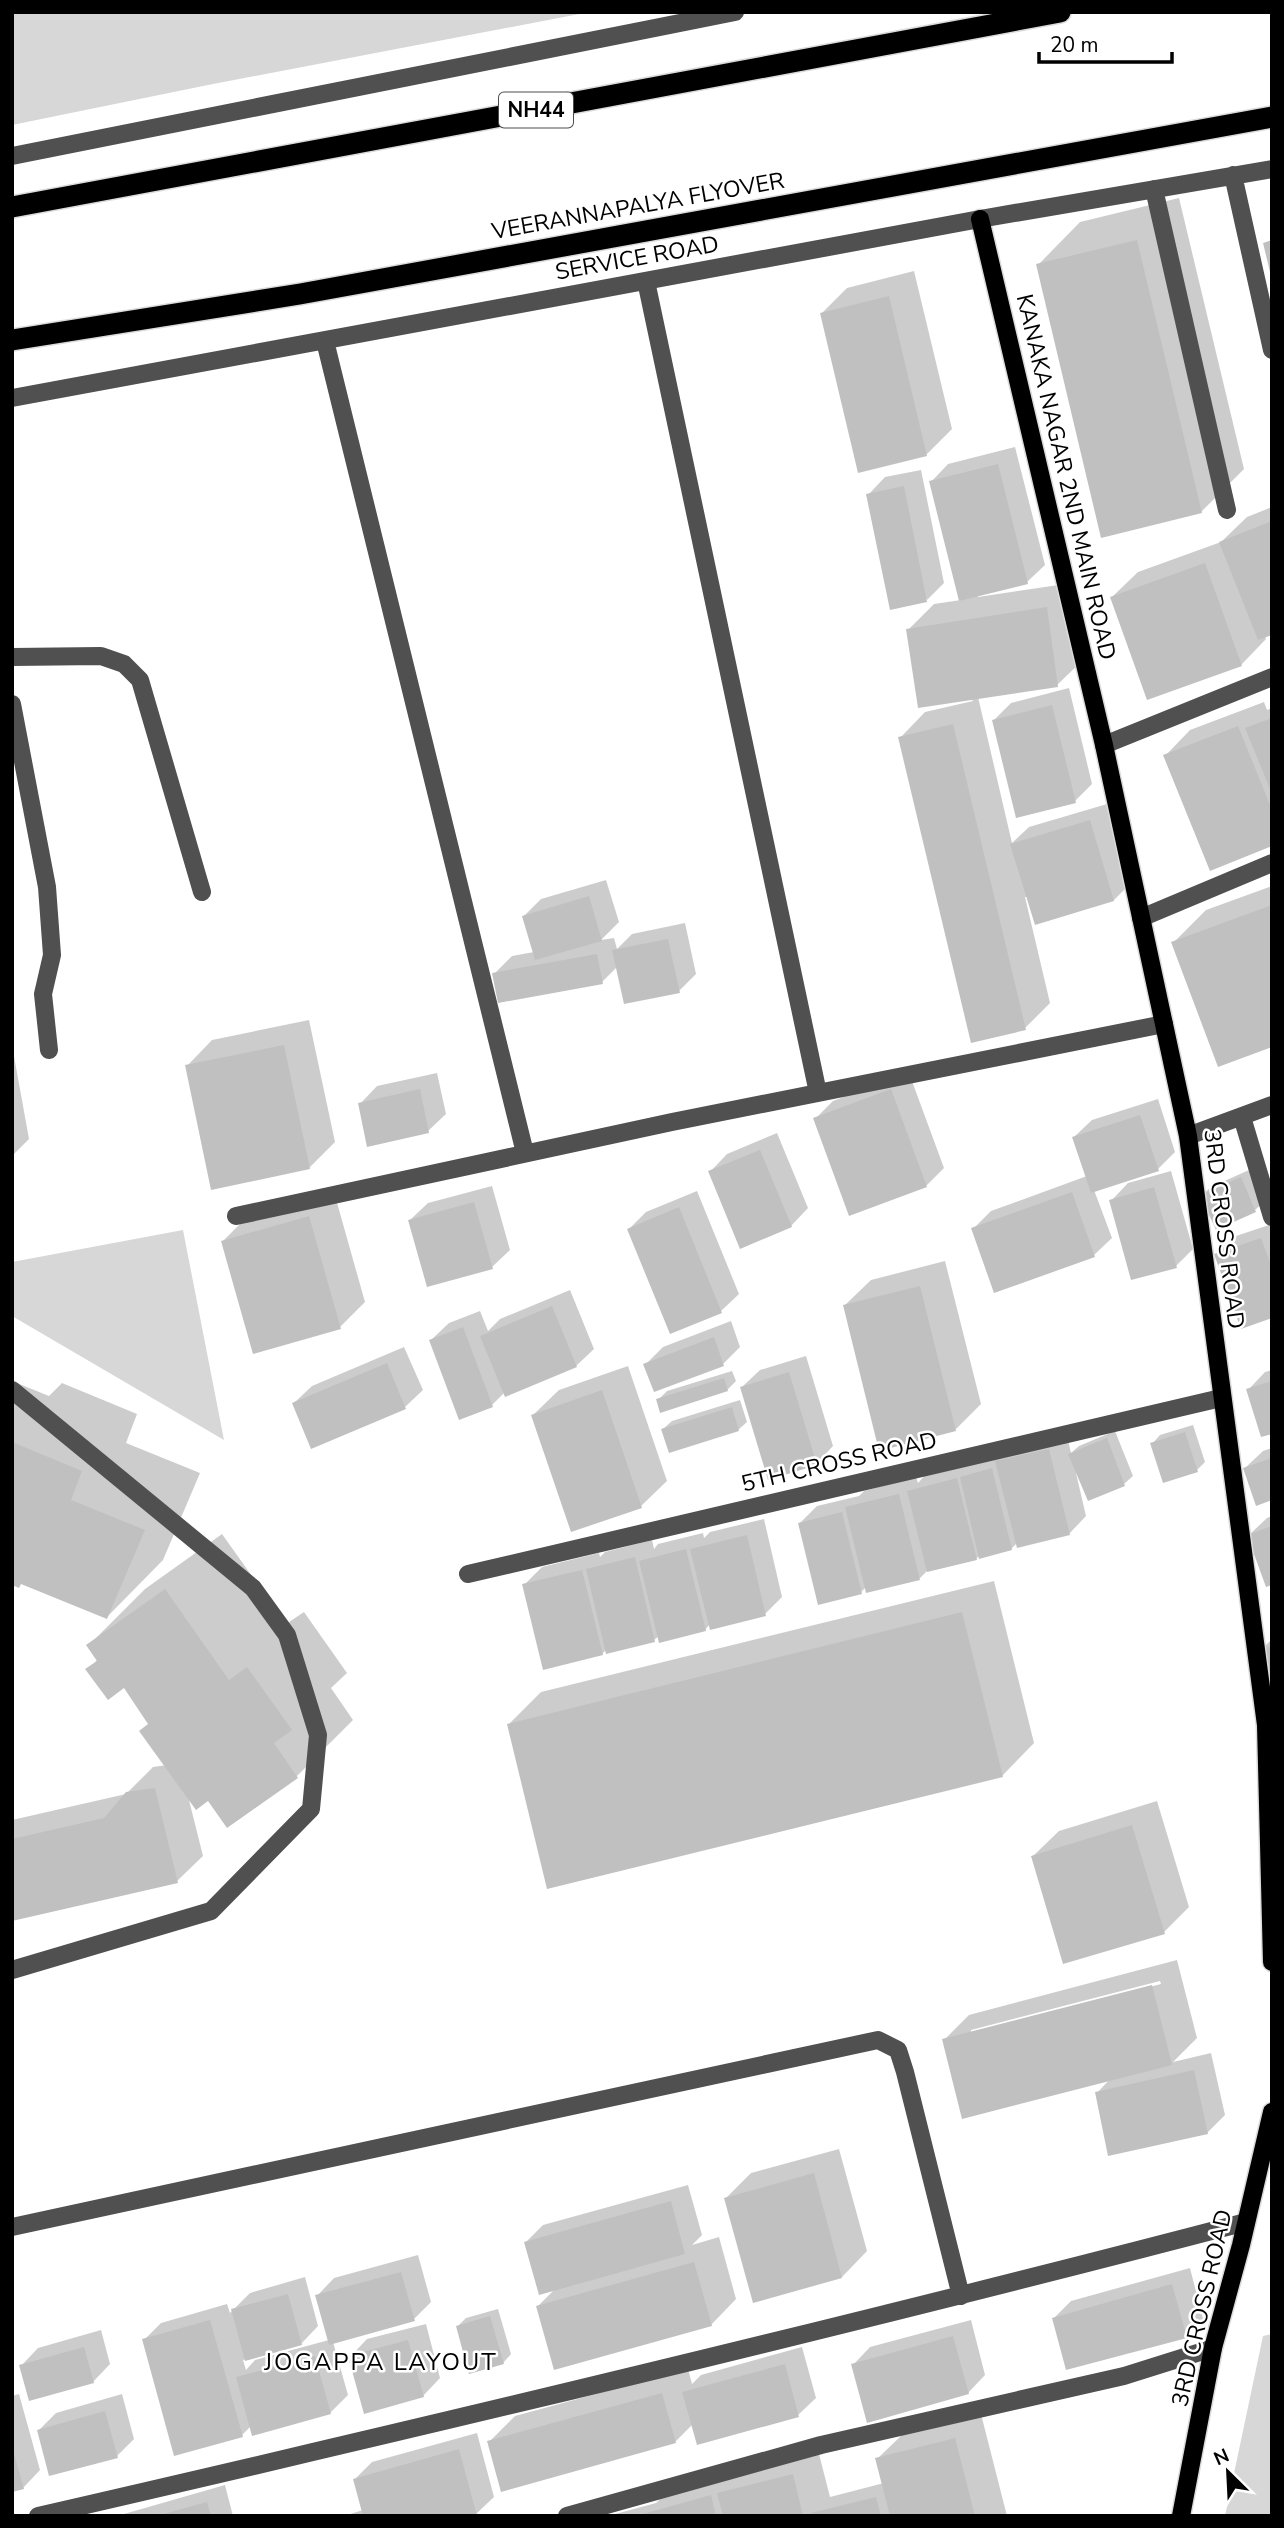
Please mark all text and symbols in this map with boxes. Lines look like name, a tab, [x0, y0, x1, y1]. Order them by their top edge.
scale bar	[1039, 21, 1172, 65]
text: 20 m	[1050, 31, 1099, 59]
road number: NH44	[499, 92, 573, 128]
street label: VEERANNAPALYA FLYOVER	[488, 165, 787, 247]
street label: SERVICE ROAD	[553, 228, 721, 288]
street label: KANAKA NAGAR 2ND MAIN ROAD	[1009, 291, 1123, 663]
street label: 3RD CROSS ROAD	[1196, 1127, 1252, 1331]
street label: 5TH CROSS ROAD	[738, 1424, 940, 1500]
street label: 3RD CROSS ROAD	[1164, 2206, 1240, 2410]
district label: JOGAPPA LAYOUT	[263, 2346, 498, 2378]
north arrow	[1193, 2437, 1263, 2507]
text: N	[1210, 2443, 1233, 2472]

